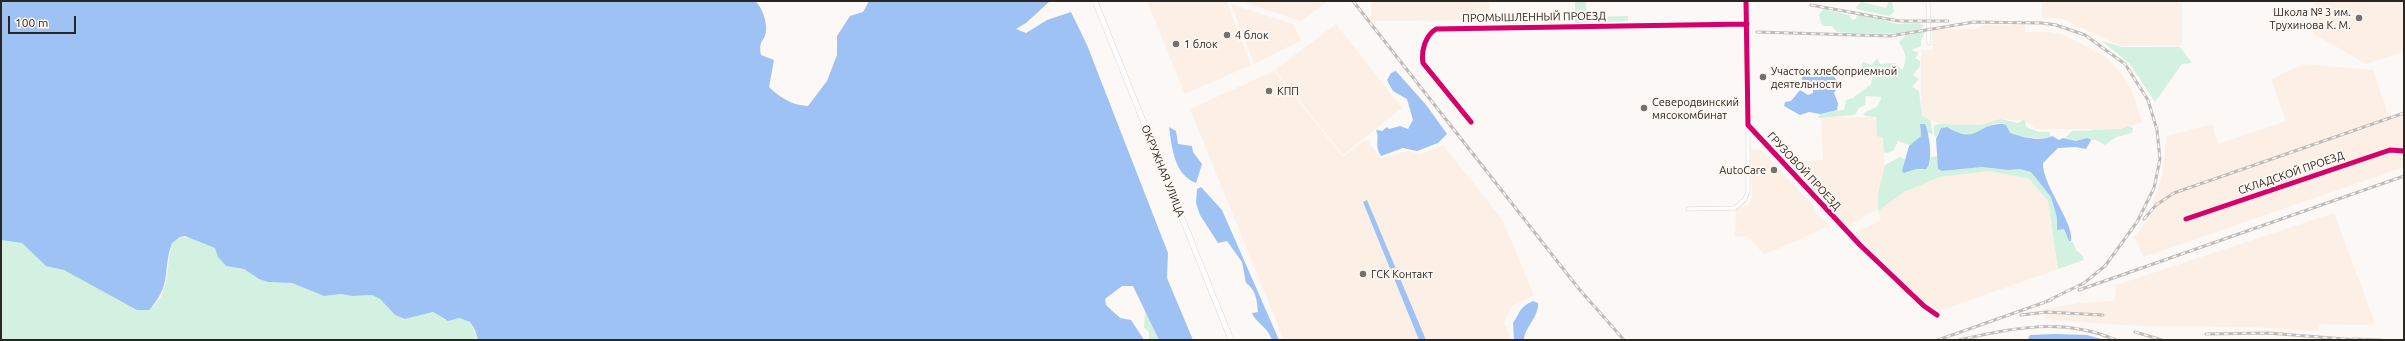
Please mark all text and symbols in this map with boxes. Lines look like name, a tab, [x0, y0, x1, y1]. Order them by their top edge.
place label: Школа № 3 им. Трухинова К. М.	[2270, 5, 2351, 31]
scale bar	[10, 8, 78, 34]
street label: ПРОМЫШЛЕННЫЙ ПРОЕЗД	[1462, 9, 1606, 25]
marker: Школа № 3 им. Трухинова К. М.	[2354, 13, 2364, 23]
text: 100 m	[15, 16, 48, 29]
place label: 4 блок	[1235, 28, 1269, 42]
marker: 4 блок	[1222, 30, 1232, 40]
place label: 1 блок	[1184, 37, 1218, 51]
marker: 1 блок	[1171, 39, 1181, 49]
place label: Участок хлебоприемной деятельности	[1771, 64, 1897, 90]
marker: Участок хлебоприемной деятельности	[1758, 72, 1768, 82]
place label: КПП	[1277, 84, 1299, 98]
marker: КПП	[1264, 86, 1274, 96]
place label: Северодвинский мясокомбинат	[1652, 95, 1739, 121]
marker: Северодвинский мясокомбинат	[1639, 103, 1649, 113]
street label: ОКРУЖНАЯ УЛИЦА	[1138, 123, 1188, 219]
street label: ГРУЗОВОЙ ПРОЕЗД	[1765, 129, 1843, 213]
street label: СКЛАДСКОЙ ПРОЕЗД	[2236, 149, 2346, 197]
place label: AutoCare	[1719, 163, 1766, 177]
marker: AutoCare	[1769, 165, 1779, 175]
place label: ГСК Контакт	[1371, 267, 1433, 281]
marker: ГСК Контакт	[1358, 269, 1368, 279]

